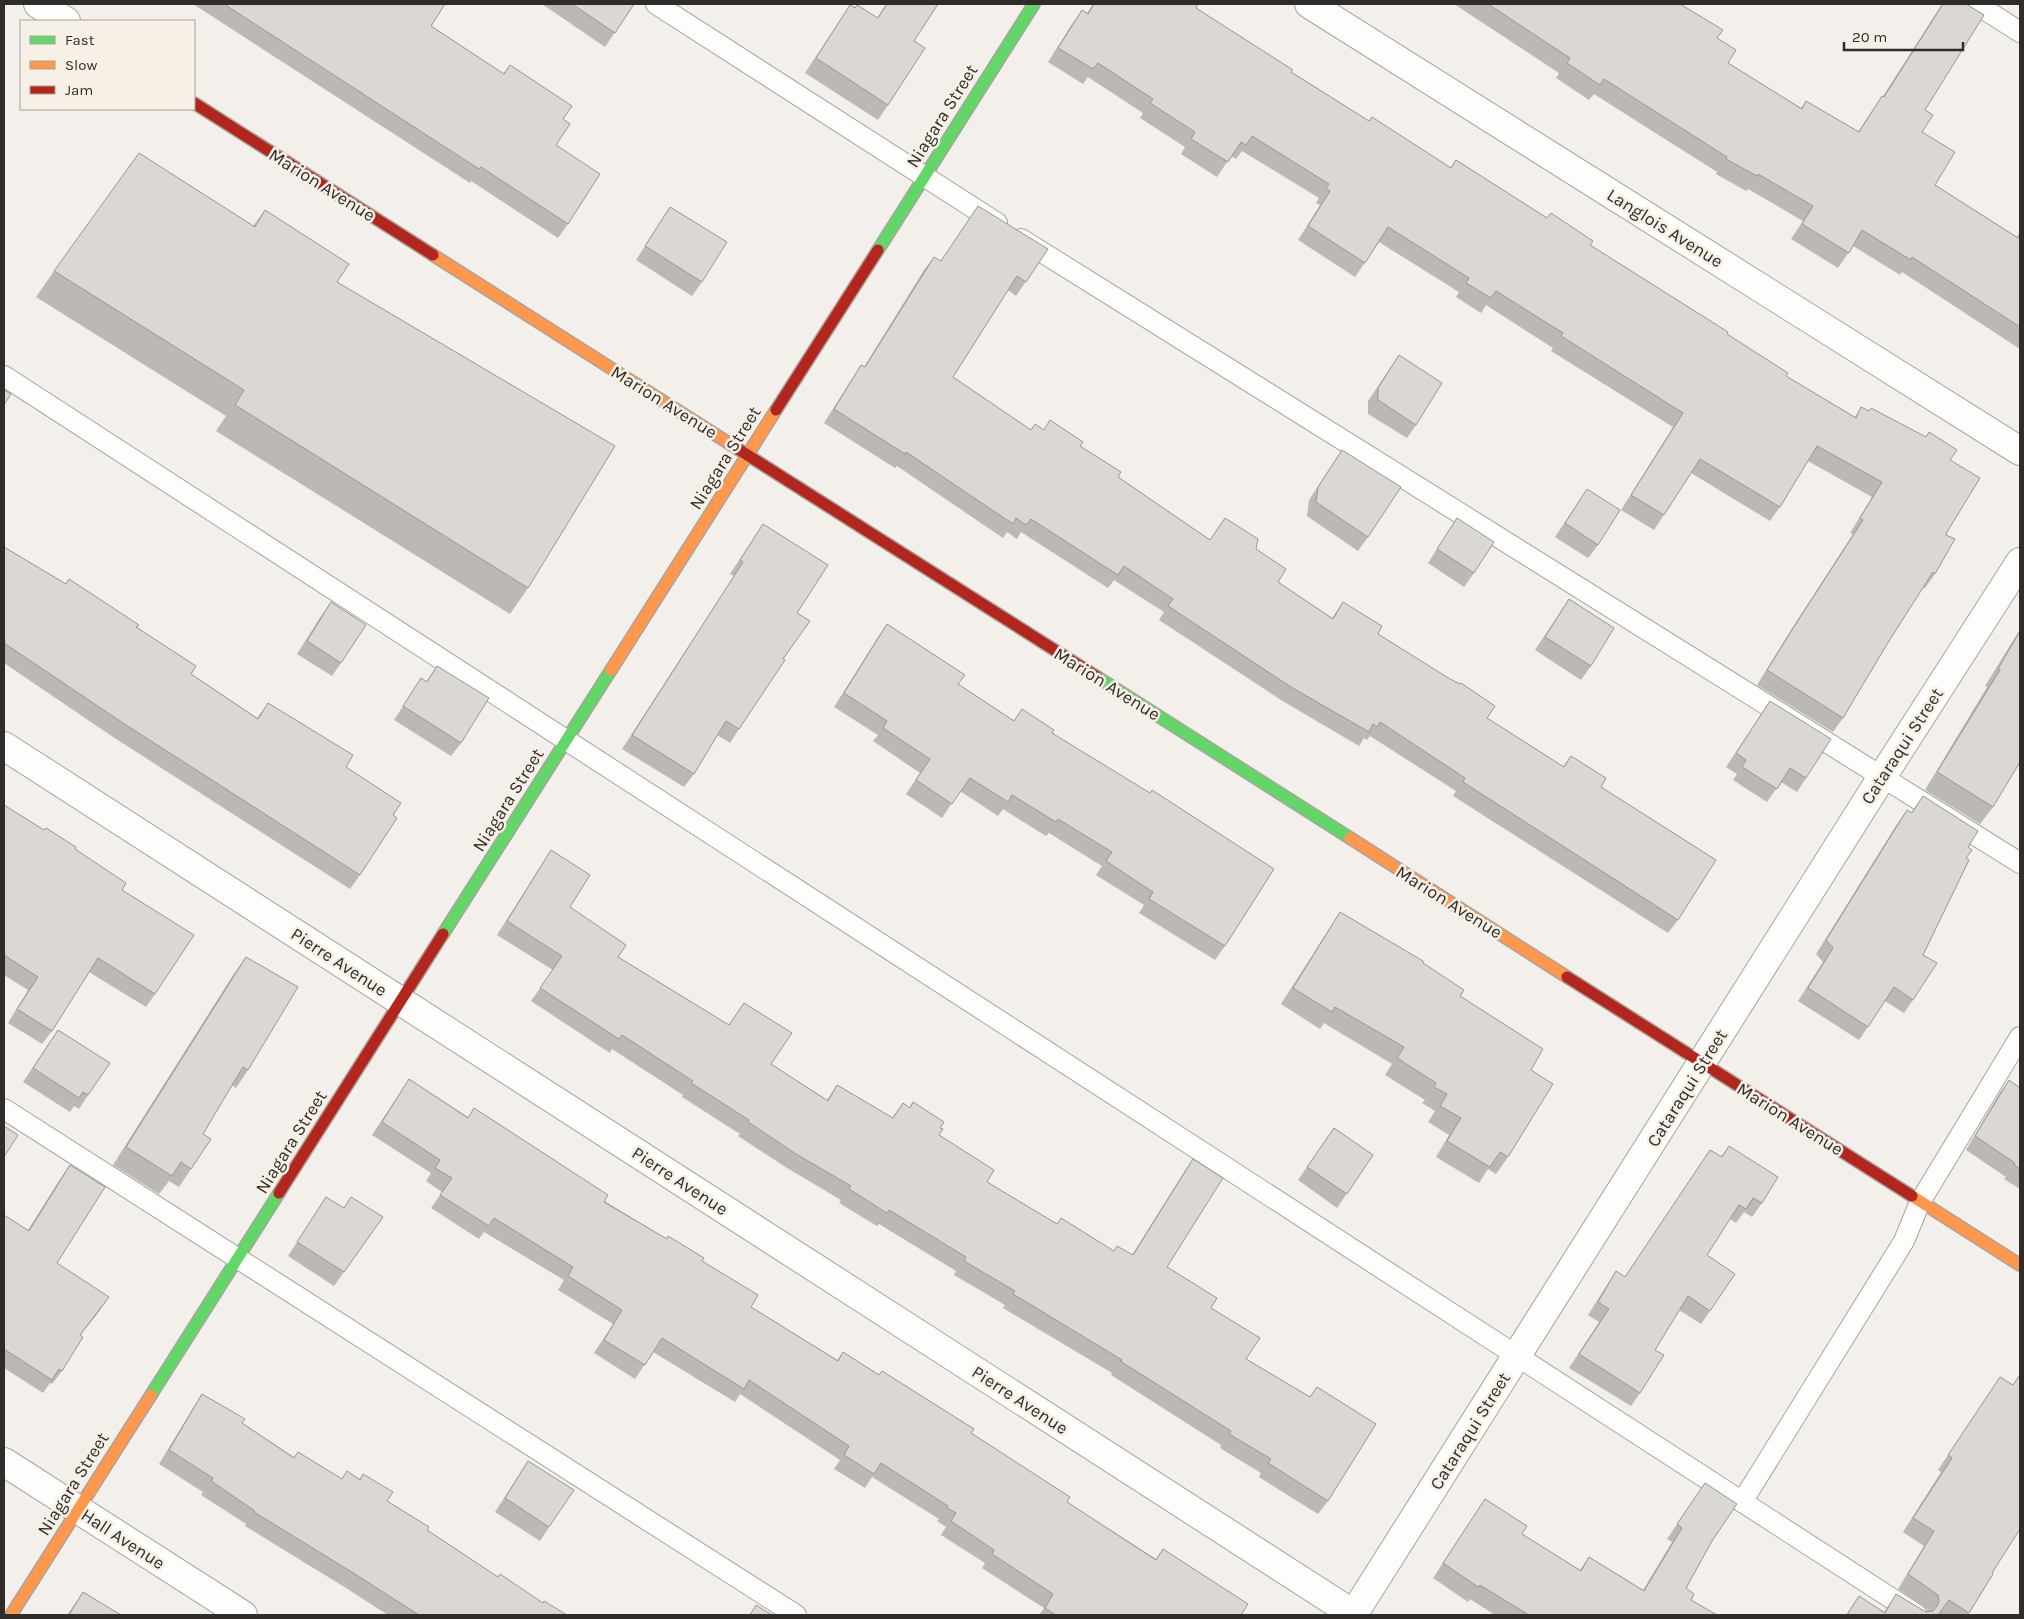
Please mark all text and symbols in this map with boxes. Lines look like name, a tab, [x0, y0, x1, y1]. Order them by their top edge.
legend	[20, 20, 195, 110]
scale bar	[1844, 20, 1963, 52]
text: 20 m	[1852, 28, 1887, 46]
text: Fast	[65, 31, 95, 49]
text: Slow	[65, 56, 97, 74]
street label: Niagara Street	[901, 60, 983, 172]
text: Jam	[65, 81, 93, 99]
street label: Marion Avenue	[265, 144, 379, 226]
street label: Langlois Avenue	[1603, 184, 1727, 272]
street label: Marion Avenue	[607, 361, 721, 443]
street label: Niagara Street	[684, 402, 766, 514]
street label: Marion Avenue	[1050, 643, 1164, 725]
street label: Cataraqui Street	[1856, 683, 1948, 808]
street label: Niagara Street	[467, 744, 549, 856]
street label: Marion Avenue	[1392, 861, 1506, 943]
street label: Pierre Avenue	[287, 923, 391, 1001]
street label: Cataraqui Street	[1642, 1025, 1732, 1151]
street label: Marion Avenue	[1733, 1078, 1847, 1160]
street label: Niagara Street	[250, 1086, 332, 1198]
street label: Pierre Avenue	[628, 1142, 732, 1220]
street label: Pierre Avenue	[968, 1361, 1072, 1439]
street label: Cataraqui Street	[1425, 1368, 1515, 1494]
street label: Niagara Street	[32, 1428, 114, 1540]
street label: Hall Avenue	[77, 1504, 169, 1574]

